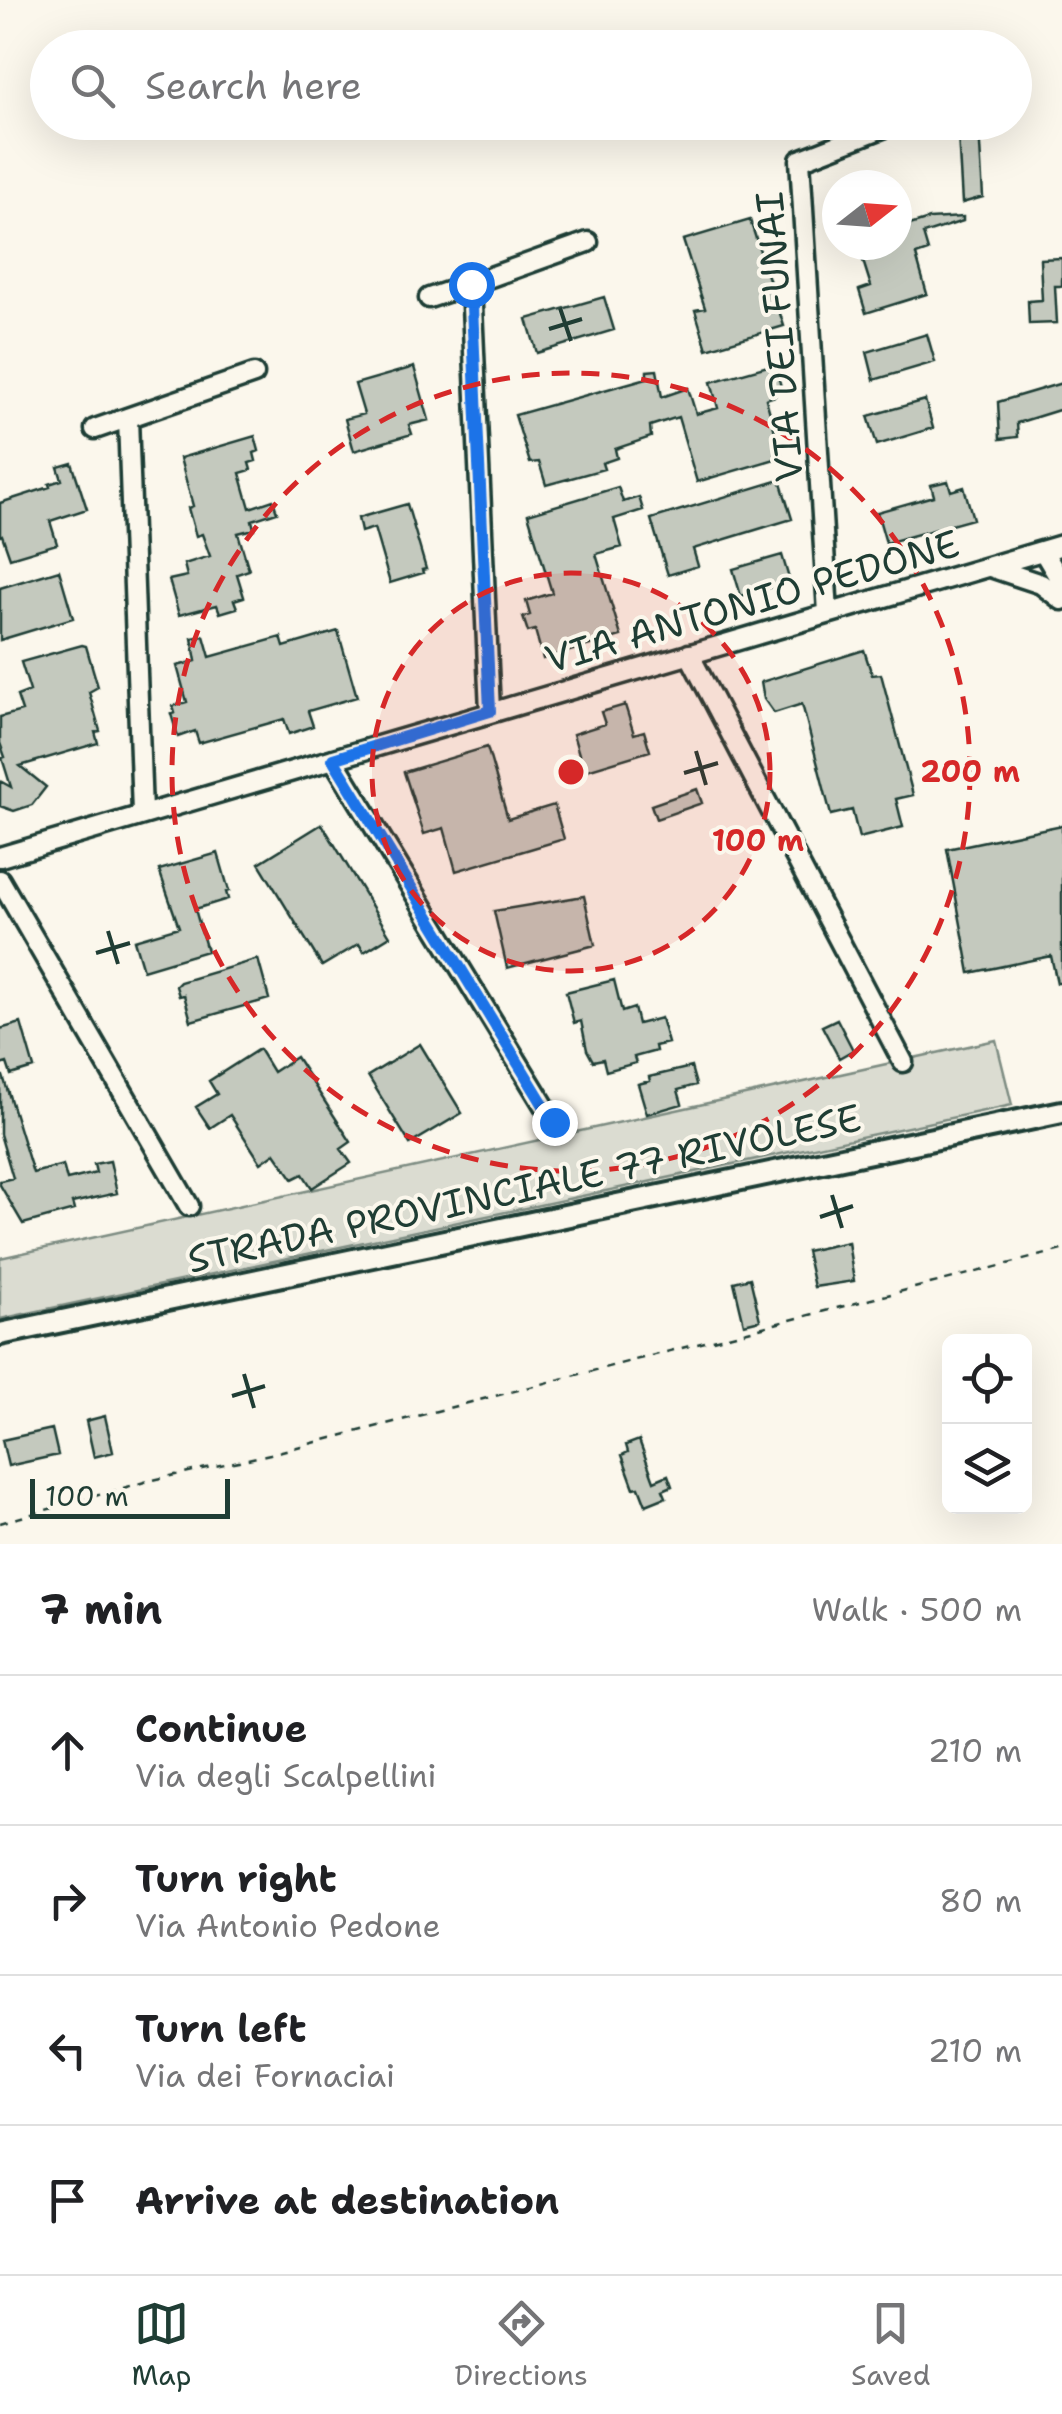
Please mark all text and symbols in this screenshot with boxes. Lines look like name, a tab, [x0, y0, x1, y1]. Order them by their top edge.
search box	[30, 30, 1032, 140]
icon: search	[65, 58, 120, 113]
text: Search here	[145, 60, 362, 111]
north arrow	[822, 170, 912, 260]
street label: VIA DEI FUNAI	[743, 190, 815, 484]
route start	[449, 262, 495, 308]
street label: VIA ANTONIO PEDONE	[539, 517, 965, 685]
text: 200 m	[920, 751, 1020, 792]
centre of rings	[553, 754, 589, 790]
text: 100 m	[712, 820, 804, 861]
street label: STRADA PROVINCIALE 77 RIVOLESE	[183, 1092, 865, 1284]
route end	[532, 1100, 578, 1146]
map controls	[942, 1334, 1032, 1514]
button: locate	[942, 1334, 1032, 1424]
button: layers	[942, 1424, 1032, 1514]
scale bar	[30, 1474, 230, 1518]
text: 100 m	[45, 1477, 129, 1515]
text: 7 min	[40, 1581, 162, 1637]
text: Walk · 500 m	[811, 1588, 1022, 1631]
text: Continue	[135, 1703, 307, 1754]
icon: ahead	[40, 1723, 95, 1778]
text: 210 m	[928, 1729, 1022, 1772]
text: Via degli Scalpellini	[135, 1754, 437, 1797]
text: Turn right	[135, 1853, 337, 1904]
icon: right	[40, 1873, 95, 1928]
text: 80 m	[939, 1879, 1022, 1922]
text: Via Antonio Pedone	[135, 1904, 441, 1947]
text: Turn left	[135, 2003, 307, 2054]
icon: left	[40, 2023, 95, 2078]
text: 210 m	[928, 2029, 1022, 2072]
text: Via dei Fornaciai	[135, 2054, 395, 2097]
icon: arrive	[40, 2173, 95, 2228]
text: Arrive at destination	[135, 2175, 559, 2226]
tab: Map	[132, 2296, 191, 2394]
tab: Directions	[454, 2296, 588, 2394]
tab: Saved	[851, 2296, 930, 2394]

